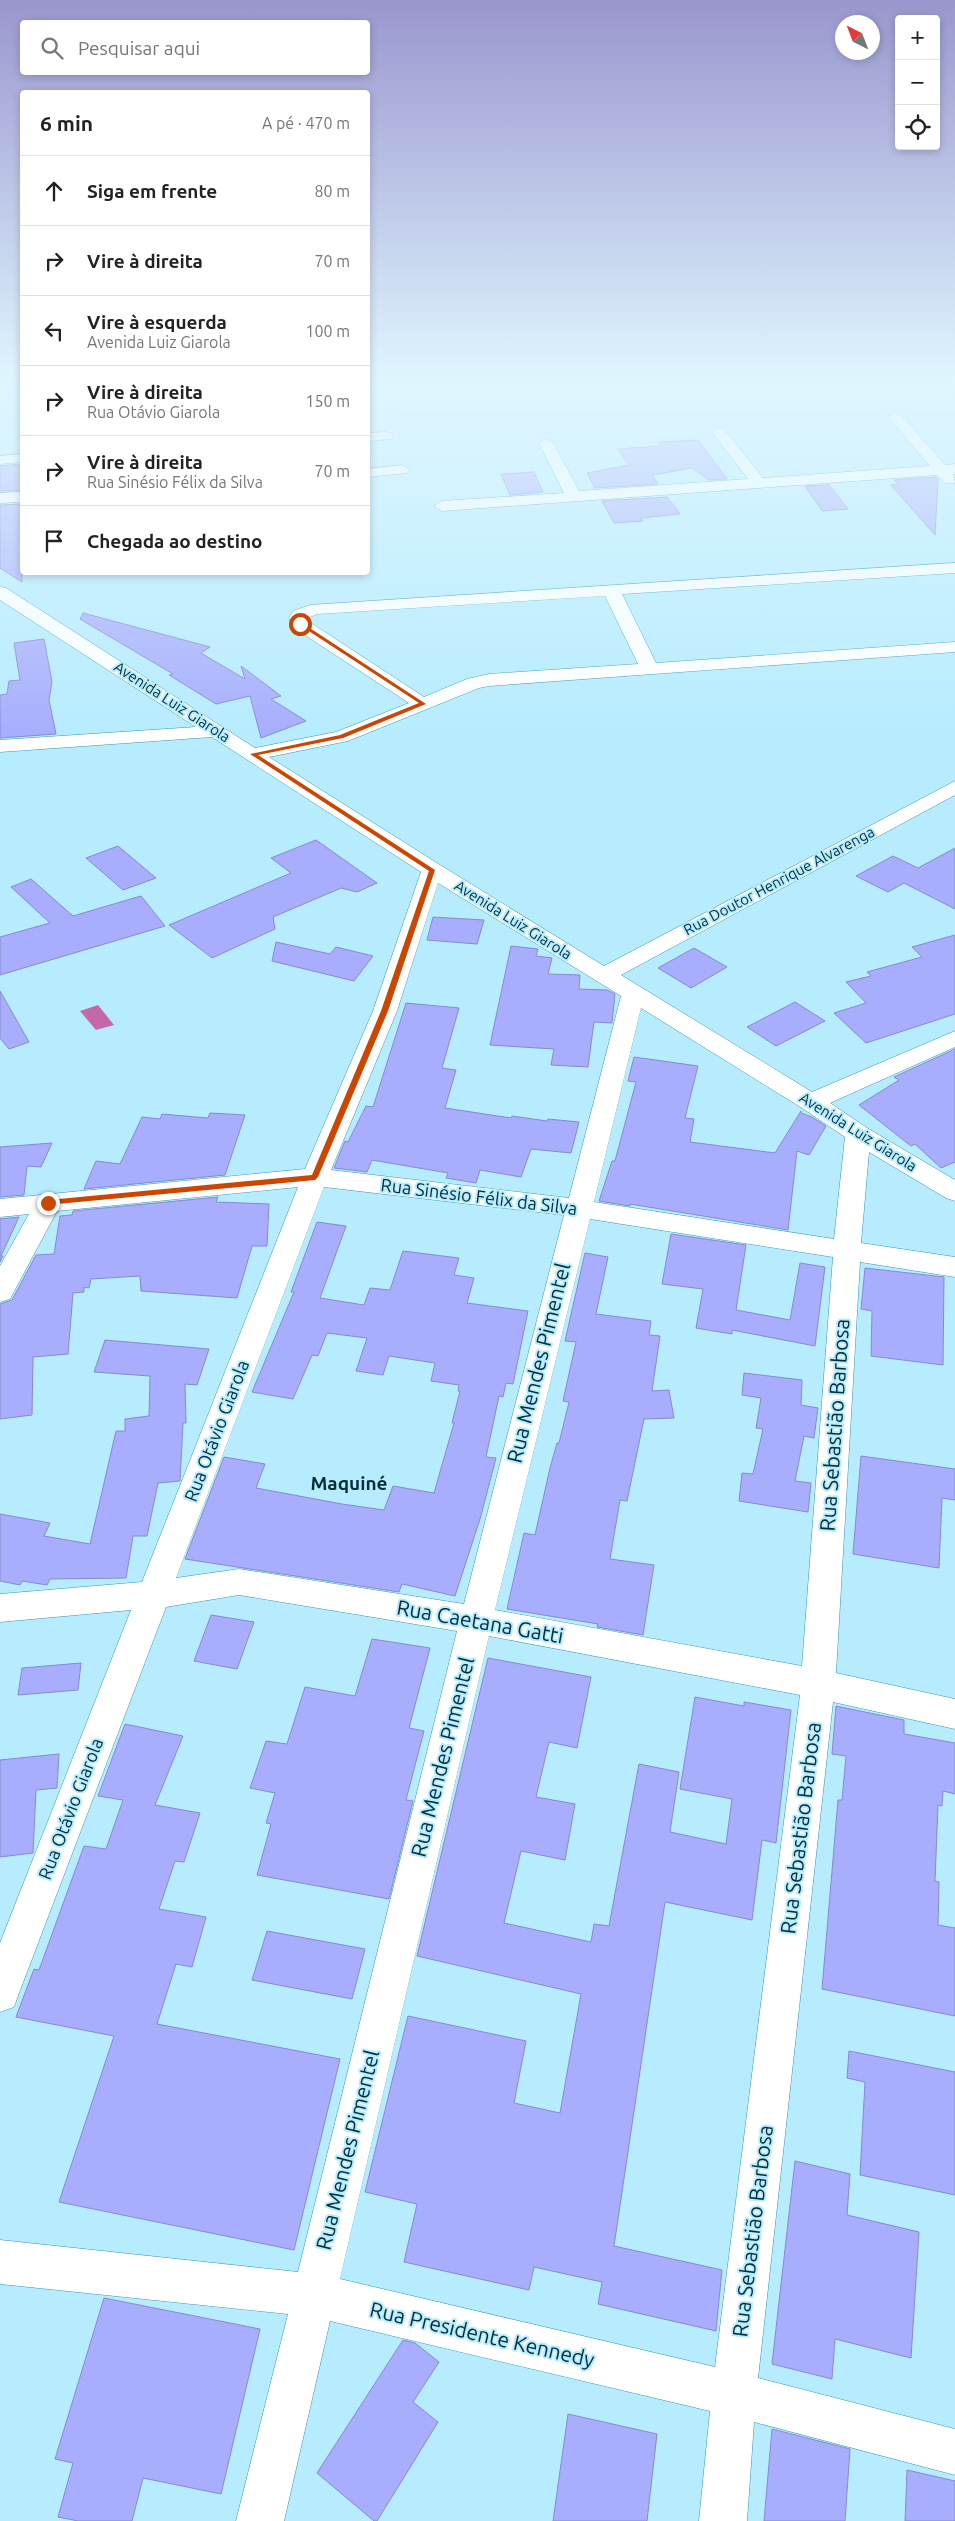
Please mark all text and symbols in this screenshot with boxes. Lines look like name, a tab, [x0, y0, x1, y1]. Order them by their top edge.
north arrow	[835, 15, 880, 60]
map controls	[895, 15, 940, 150]
button: +	[895, 15, 940, 60]
search box	[20, 20, 370, 75]
icon: search	[38, 34, 66, 62]
text: Pesquisar aqui	[78, 37, 200, 59]
button: −	[895, 60, 940, 105]
button: locate	[895, 105, 940, 150]
text: 6 min	[40, 111, 93, 135]
text: A pé · 470 m	[262, 114, 350, 132]
icon: ahead	[40, 177, 68, 205]
text: Siga em frente	[87, 180, 217, 202]
text: 80 m	[314, 182, 350, 200]
icon: right	[40, 247, 68, 275]
text: Vire à direita	[87, 250, 203, 272]
text: 70 m	[314, 252, 350, 270]
text: Vire à esquerda	[87, 311, 227, 333]
icon: left	[40, 317, 68, 345]
text: 100 m	[305, 322, 350, 340]
text: Avenida Luiz Giarola	[87, 333, 231, 351]
text: Vire à direita	[87, 381, 203, 403]
icon: right	[40, 387, 68, 415]
text: 150 m	[305, 392, 350, 410]
text: Rua Otávio Giarola	[87, 403, 220, 421]
text: Vire à direita	[87, 451, 203, 473]
icon: right	[40, 457, 68, 485]
text: 70 m	[314, 462, 350, 480]
text: Rua Sinésio Félix da Silva	[87, 473, 263, 491]
icon: arrive	[40, 527, 68, 555]
text: Chegada ao destino	[87, 530, 263, 552]
route start	[289, 613, 312, 636]
street label: Avenida Luiz Giarola	[111, 658, 233, 745]
street label: Rua Doutor Henrique Alvarenga	[680, 823, 877, 938]
street label: Avenida Luiz Giarola	[452, 877, 575, 963]
street label: Avenida Luiz Giarola	[797, 1089, 920, 1175]
street label: Rua Sinésio Félix da Silva	[380, 1174, 579, 1218]
route end	[37, 1192, 60, 1215]
street label: Rua Mendes Pimentel	[502, 1260, 574, 1465]
street label: Rua Sebastião Barbosa	[815, 1318, 853, 1532]
street label: Rua Otávio Giarola	[180, 1357, 252, 1504]
district label: Maquiné	[310, 1472, 388, 1494]
street label: Rua Caetana Gatti	[395, 1595, 565, 1647]
street label: Rua Mendes Pimentel	[406, 1654, 478, 1859]
street label: Rua Sebastião Barbosa	[775, 1721, 825, 1935]
street label: Rua Otávio Giarola	[34, 1735, 106, 1882]
street label: Rua Mendes Pimentel	[311, 2047, 383, 2252]
street label: Rua Sebastião Barbosa	[727, 2124, 777, 2338]
street label: Rua Presidente Kennedy	[368, 2297, 597, 2372]

